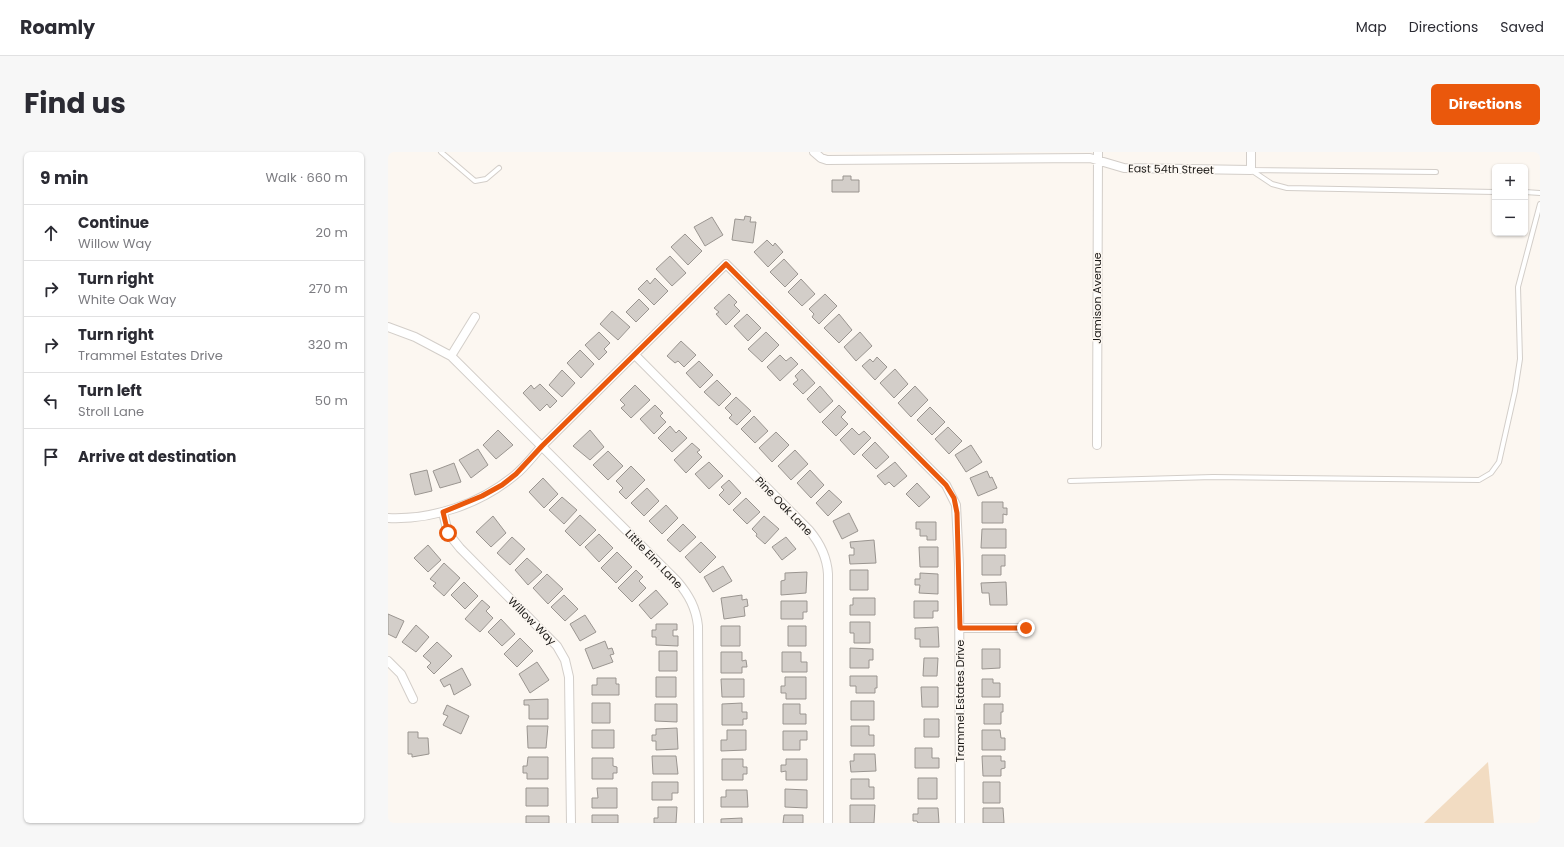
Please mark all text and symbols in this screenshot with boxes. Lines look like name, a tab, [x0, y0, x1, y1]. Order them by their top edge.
text: Roamly	[20, 14, 95, 41]
text: Map	[1356, 17, 1387, 37]
text: Directions	[1409, 17, 1478, 37]
text: Saved	[1500, 17, 1544, 37]
text: Find us	[24, 84, 126, 123]
button: Directions	[1431, 84, 1540, 125]
street label: East 54th Street	[1128, 160, 1214, 178]
map controls	[1492, 164, 1528, 236]
button: +	[1492, 164, 1528, 200]
text: 9 min	[40, 166, 89, 190]
text: Walk · 660 m	[265, 168, 348, 187]
button: −	[1492, 200, 1528, 236]
text: Continue	[78, 212, 149, 233]
icon: ahead	[40, 222, 62, 244]
text: 20 m	[315, 223, 348, 242]
text: Willow Way	[78, 234, 152, 253]
street label: Jamison Avenue	[1089, 252, 1105, 344]
text: Turn right	[78, 268, 154, 289]
icon: right	[40, 278, 62, 300]
text: 270 m	[308, 279, 348, 298]
text: White Oak Way	[78, 290, 176, 309]
text: Turn right	[78, 324, 154, 345]
icon: right	[40, 334, 62, 356]
text: 320 m	[308, 335, 348, 354]
text: Trammel Estates Drive	[78, 346, 223, 365]
text: Turn left	[78, 380, 142, 401]
icon: left	[40, 390, 62, 412]
text: 50 m	[315, 391, 348, 410]
text: Stroll Lane	[78, 402, 144, 421]
icon: arrive	[40, 446, 62, 468]
text: Arrive at destination	[78, 446, 236, 467]
street label: Pine Oak Lane	[752, 473, 816, 539]
route start	[439, 524, 457, 542]
street label: Little Elm Lane	[622, 526, 686, 592]
street label: Willow Way	[504, 593, 560, 649]
route end	[1017, 619, 1035, 637]
street label: Trammel Estates Drive	[952, 640, 968, 762]

